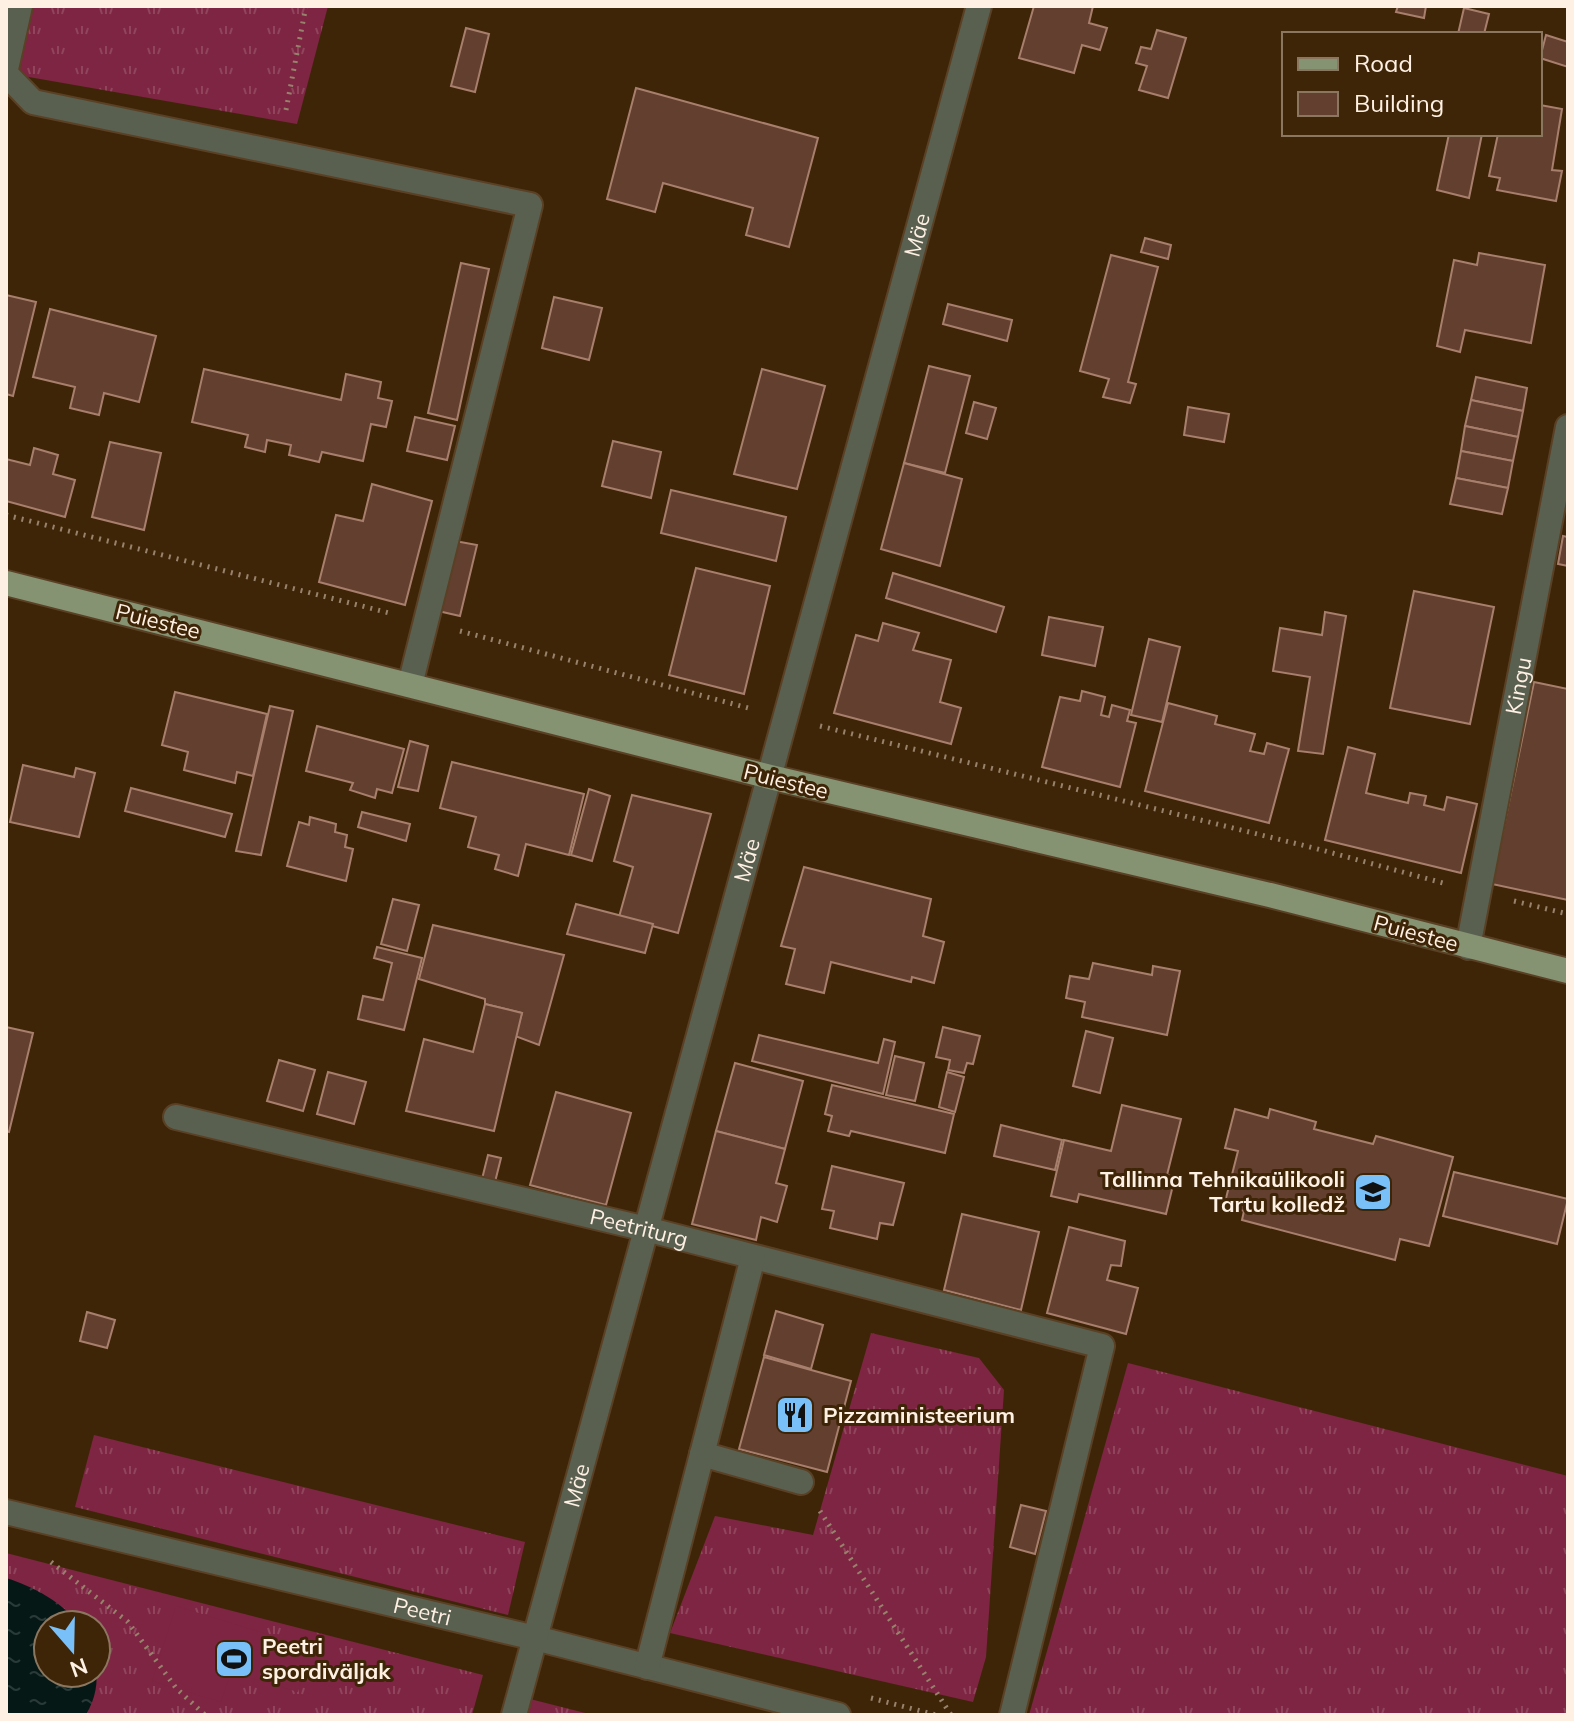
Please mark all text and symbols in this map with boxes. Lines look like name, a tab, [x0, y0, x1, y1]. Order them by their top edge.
legend	[1282, 32, 1542, 136]
text: Road	[1354, 48, 1413, 78]
text: Building	[1354, 88, 1444, 118]
street label: Mäe	[897, 210, 936, 260]
street label: Puiestee	[113, 597, 203, 645]
street label: Kingu	[1499, 655, 1537, 717]
street label: Puiestee	[741, 757, 831, 805]
street label: Mäe	[727, 835, 766, 885]
street label: Puiestee	[1371, 908, 1461, 958]
place label: Tallinna Tehnikaülikooli Tartu kolledž	[1100, 1165, 1345, 1218]
school or university icon: Tallinna Tehnikaülikooli Tartu kolledž	[1352, 1171, 1394, 1213]
street label: Peetriturg	[587, 1202, 691, 1253]
restaurant icon: Pizzaministeerium	[774, 1394, 816, 1436]
place label: Pizzaministeerium	[823, 1401, 1015, 1429]
street label: Mäe	[557, 1460, 596, 1510]
street label: Peetri	[391, 1591, 454, 1632]
north arrow	[32, 1609, 112, 1689]
place label: Peetri spordiväljak	[262, 1632, 391, 1685]
sports icon: Peetri spordiväljak	[213, 1638, 255, 1680]
text: N	[66, 1652, 91, 1684]

